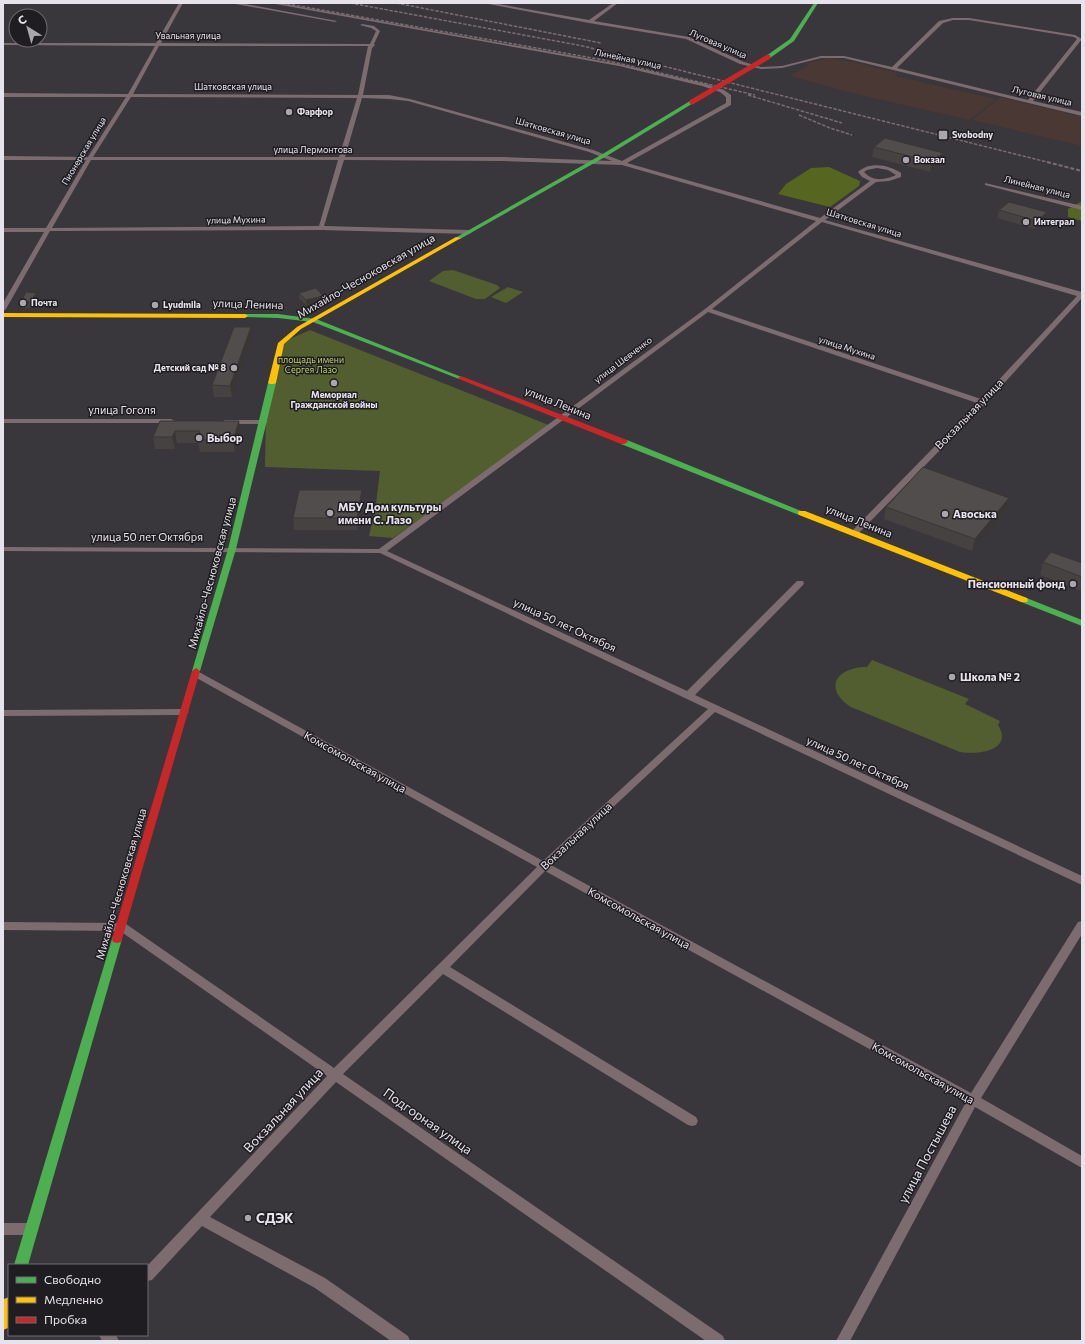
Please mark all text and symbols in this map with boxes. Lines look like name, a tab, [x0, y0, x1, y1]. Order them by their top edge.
north arrow	[8, 8, 48, 48]
text: С	[15, 12, 29, 27]
street label: Луговая улица	[688, 27, 749, 61]
street label: Увальная улица	[155, 30, 221, 41]
street label: Линейная улица	[594, 46, 663, 71]
street label: Шатковская улица	[194, 81, 272, 92]
street label: Луговая улица	[1011, 83, 1073, 108]
place label: Фарфор	[297, 106, 333, 117]
marker: Фарфор	[284, 107, 294, 117]
street label: Пионерская улица	[59, 114, 108, 187]
street label: Шатковская улица	[514, 114, 592, 147]
marker: Svobodny	[937, 129, 949, 141]
place label: Svobodny	[952, 129, 993, 140]
street label: улица Лермонтова	[274, 144, 353, 155]
place label: Вокзал	[914, 154, 945, 165]
marker: Вокзал	[901, 155, 911, 165]
street label: Линейная улица	[1003, 173, 1072, 200]
street label: Шатковская улица	[825, 206, 903, 239]
street label: улица Мухина	[206, 213, 266, 226]
place label: Интеграл	[1034, 216, 1074, 227]
marker: Интеграл	[1021, 217, 1031, 227]
street label: Михайло-Чесноковская улица	[295, 231, 437, 320]
street label: улица Ленина	[212, 296, 284, 311]
place label: Почта	[31, 297, 57, 308]
marker: Почта	[18, 298, 28, 308]
place label: Lyudmila	[163, 299, 201, 310]
marker: Lyudmila	[150, 300, 160, 310]
street label: улица Мухина	[817, 333, 877, 362]
street label: улица Шевченко	[591, 334, 654, 385]
park label: площадь имени Сергея Лазо	[278, 354, 344, 375]
place label: Детский сад № 8	[154, 362, 226, 373]
marker: Детский сад № 8	[229, 363, 239, 373]
street label: Вокзальная улица	[932, 376, 1005, 451]
marker: Мемориал Гражданской войны	[329, 378, 339, 388]
street label: улица Ленина	[523, 383, 593, 422]
place label: Мемориал Гражданской войны	[290, 389, 378, 410]
street label: улица Гоголя	[88, 403, 156, 416]
place label: Выбор	[207, 431, 243, 444]
marker: Выбор	[194, 433, 204, 443]
street label: Михайло-Чесноковская улица	[185, 495, 238, 650]
place label: МБУ Дом культуры имени С. Лазо	[338, 500, 441, 526]
street label: улица Ленина	[824, 501, 894, 540]
place label: Авоська	[953, 507, 997, 520]
marker: МБУ Дом культуры имени С. Лазо	[325, 508, 335, 518]
marker: Авоська	[940, 509, 950, 519]
street label: улица 50 лет Октября	[91, 530, 203, 543]
place label: Пенсионный фонд	[968, 577, 1065, 590]
marker: Пенсионный фонд	[1068, 579, 1078, 589]
street label: улица 50 лет Октября	[512, 595, 619, 654]
place label: Школа № 2	[960, 670, 1020, 683]
marker: Школа № 2	[947, 672, 957, 682]
street label: Комсомольская улица	[302, 728, 409, 795]
street label: улица 50 лет Октября	[805, 733, 912, 792]
street label: Вокзальная улица	[537, 799, 614, 872]
street label: Михайло-Чесноковская улица	[93, 807, 148, 961]
street label: Комсомольская улица	[586, 884, 693, 951]
street label: Комсомольская улица	[870, 1039, 977, 1106]
street label: Вокзальная улица	[240, 1065, 326, 1155]
street label: Подгорная улица	[380, 1084, 476, 1158]
street label: улица Постышева	[894, 1102, 960, 1206]
place label: СДЭК	[256, 1210, 293, 1226]
marker: СДЭК	[243, 1213, 253, 1223]
legend	[8, 1264, 148, 1336]
text: Свободно	[44, 1272, 101, 1286]
text: Медленно	[44, 1292, 103, 1306]
text: Пробка	[44, 1312, 87, 1326]

